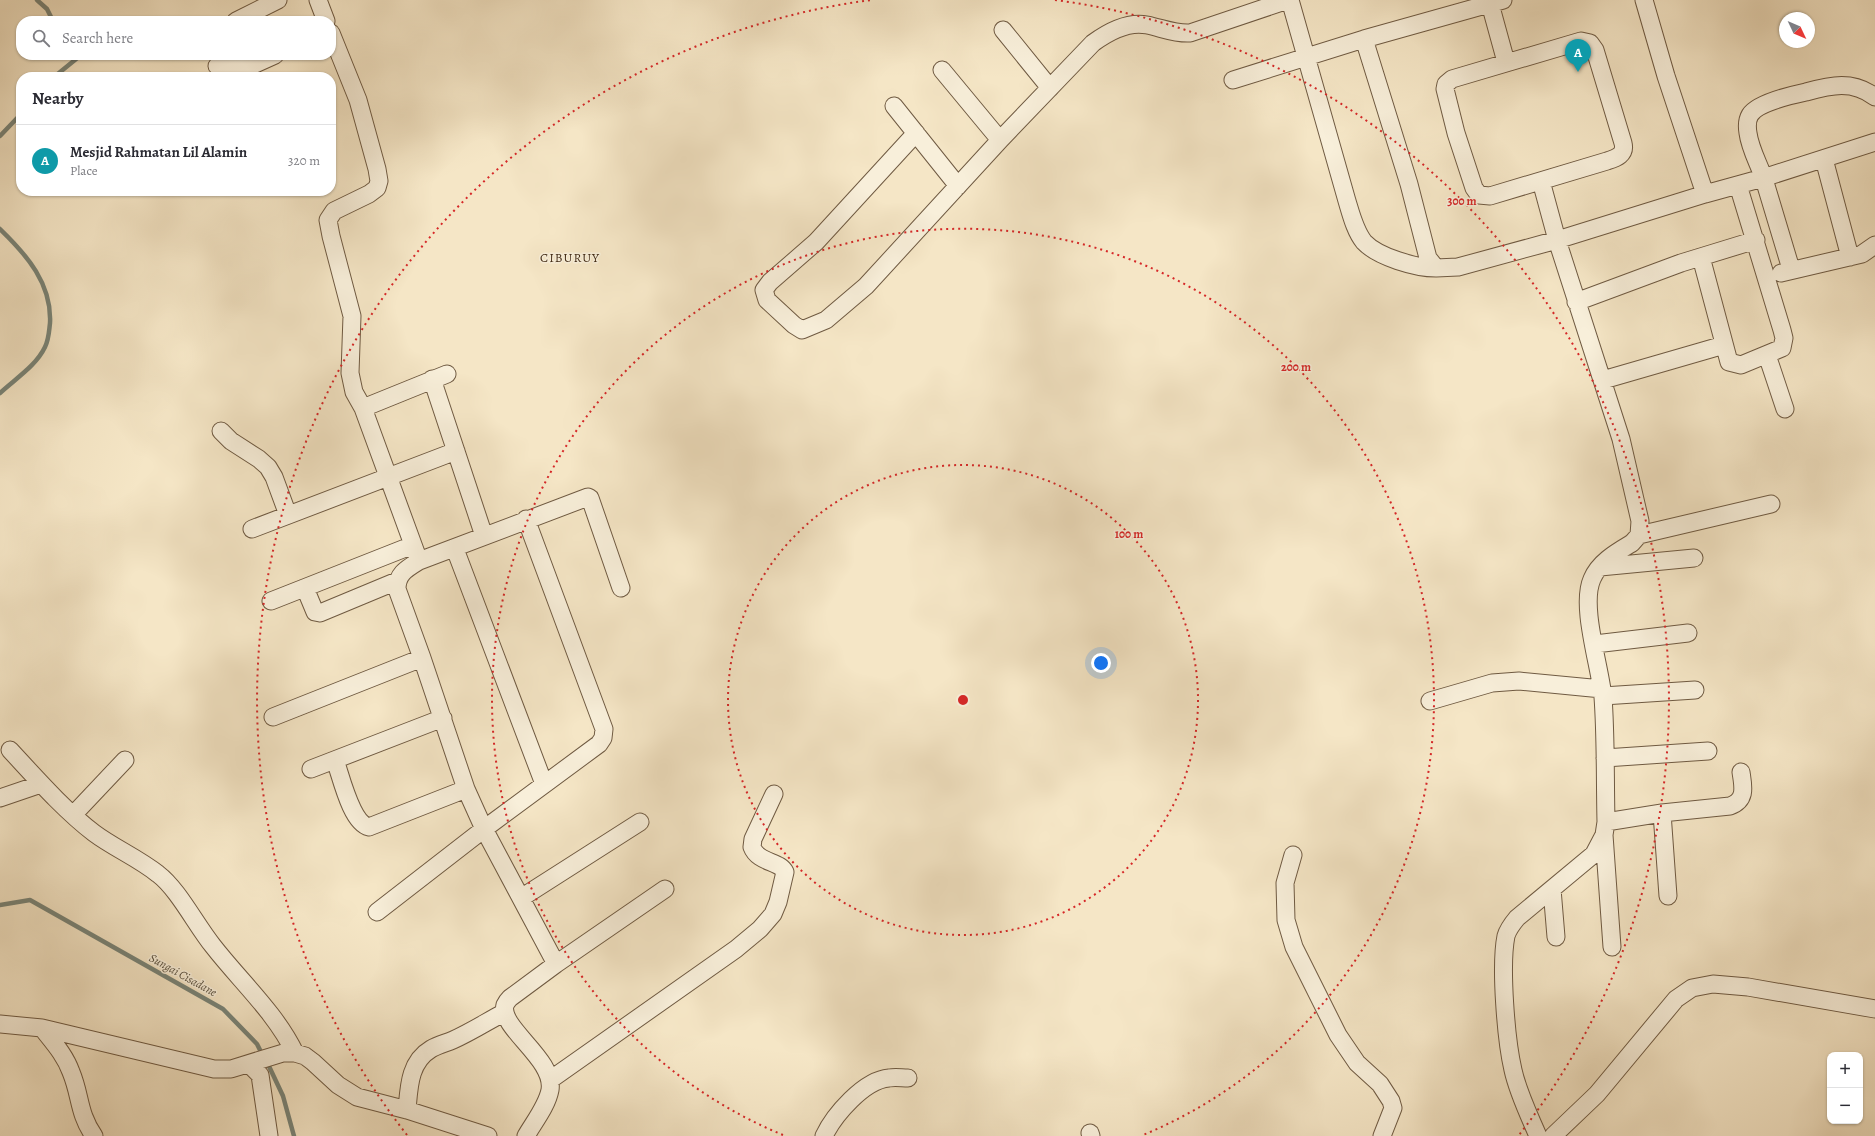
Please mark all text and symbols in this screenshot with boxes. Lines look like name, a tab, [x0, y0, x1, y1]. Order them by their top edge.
north arrow	[1779, 12, 1815, 48]
search box	[16, 16, 336, 60]
icon: search	[30, 27, 52, 49]
text: Search here	[62, 28, 133, 48]
pin: A	[1565, 39, 1591, 72]
text: Nearby	[32, 87, 83, 110]
text: Mesjid Rahmatan Lil Alamin	[70, 142, 247, 162]
text: A	[41, 152, 49, 169]
text: 320 m	[288, 152, 320, 169]
text: Place	[70, 162, 98, 179]
text: 300 m	[1447, 193, 1477, 209]
district label: CIBURUY	[540, 249, 600, 266]
text: 200 m	[1281, 359, 1311, 375]
text: 100 m	[1115, 526, 1143, 542]
your location	[1091, 653, 1111, 673]
centre of rings	[956, 693, 970, 707]
water label: Sungai Cisadane	[146, 950, 220, 1001]
map controls	[1827, 1052, 1863, 1124]
button: +	[1827, 1052, 1863, 1088]
button: −	[1827, 1088, 1863, 1124]

